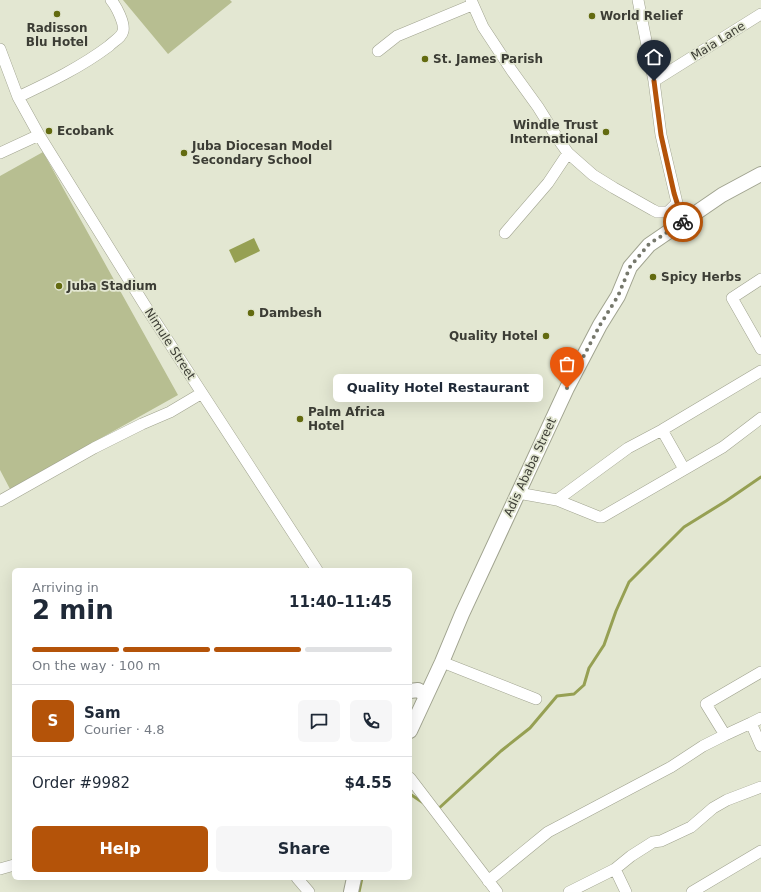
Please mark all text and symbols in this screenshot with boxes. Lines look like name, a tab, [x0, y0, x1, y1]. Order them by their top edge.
marker: Radisson Blu Hotel	[52, 9, 62, 19]
place label: World Relief	[600, 9, 684, 23]
marker: World Relief	[587, 11, 597, 21]
street label: Maia Lane	[688, 19, 748, 63]
place label: Radisson Blu Hotel	[26, 21, 88, 49]
pin	[637, 40, 671, 81]
icon: home	[643, 46, 665, 68]
place label: St. James Parish	[433, 52, 543, 66]
marker: St. James Parish	[420, 54, 430, 64]
place label: Windle Trust International	[510, 118, 598, 146]
place label: Ecobank	[57, 124, 115, 138]
marker: Ecobank	[44, 126, 54, 136]
marker: Windle Trust International	[601, 127, 611, 137]
place label: Juba Diocesan Model Secondary School	[191, 139, 332, 167]
marker: Juba Diocesan Model Secondary School	[179, 148, 189, 158]
courier	[663, 202, 703, 242]
icon: bike	[672, 211, 694, 233]
place label: Spicy Herbs	[661, 270, 741, 284]
marker: Spicy Herbs	[648, 272, 658, 282]
place label: Juba Stadium	[66, 279, 157, 293]
marker: Juba Stadium	[54, 281, 64, 291]
street label: Nimule Street	[142, 306, 199, 383]
place label: Dambesh	[259, 306, 322, 320]
marker: Dambesh	[246, 308, 256, 318]
place label: Quality Hotel	[449, 329, 538, 343]
marker: Quality Hotel	[541, 331, 551, 341]
pin	[550, 347, 584, 388]
icon: bag	[556, 353, 578, 375]
callout: Quality Hotel Restaurant	[333, 374, 543, 402]
text: Quality Hotel Restaurant	[347, 380, 529, 395]
place label: Palm Africa Hotel	[308, 405, 385, 433]
marker: Palm Africa Hotel	[295, 414, 305, 424]
street label: Adis Ababa Street	[501, 415, 559, 519]
text: Arriving in	[32, 580, 99, 595]
text: 11:40–11:45	[289, 593, 392, 611]
text: 2 min	[32, 595, 114, 625]
text: On the way · 100 m	[32, 658, 160, 673]
button: chat	[298, 700, 340, 742]
button: phone	[350, 700, 392, 742]
text: Sam	[84, 704, 121, 722]
text: S	[48, 712, 58, 730]
text: Courier · 4.8	[84, 722, 165, 737]
text: Order #9982	[32, 774, 130, 792]
text: $4.55	[345, 774, 392, 792]
button: Help	[32, 826, 208, 872]
button: Share	[216, 826, 392, 872]

